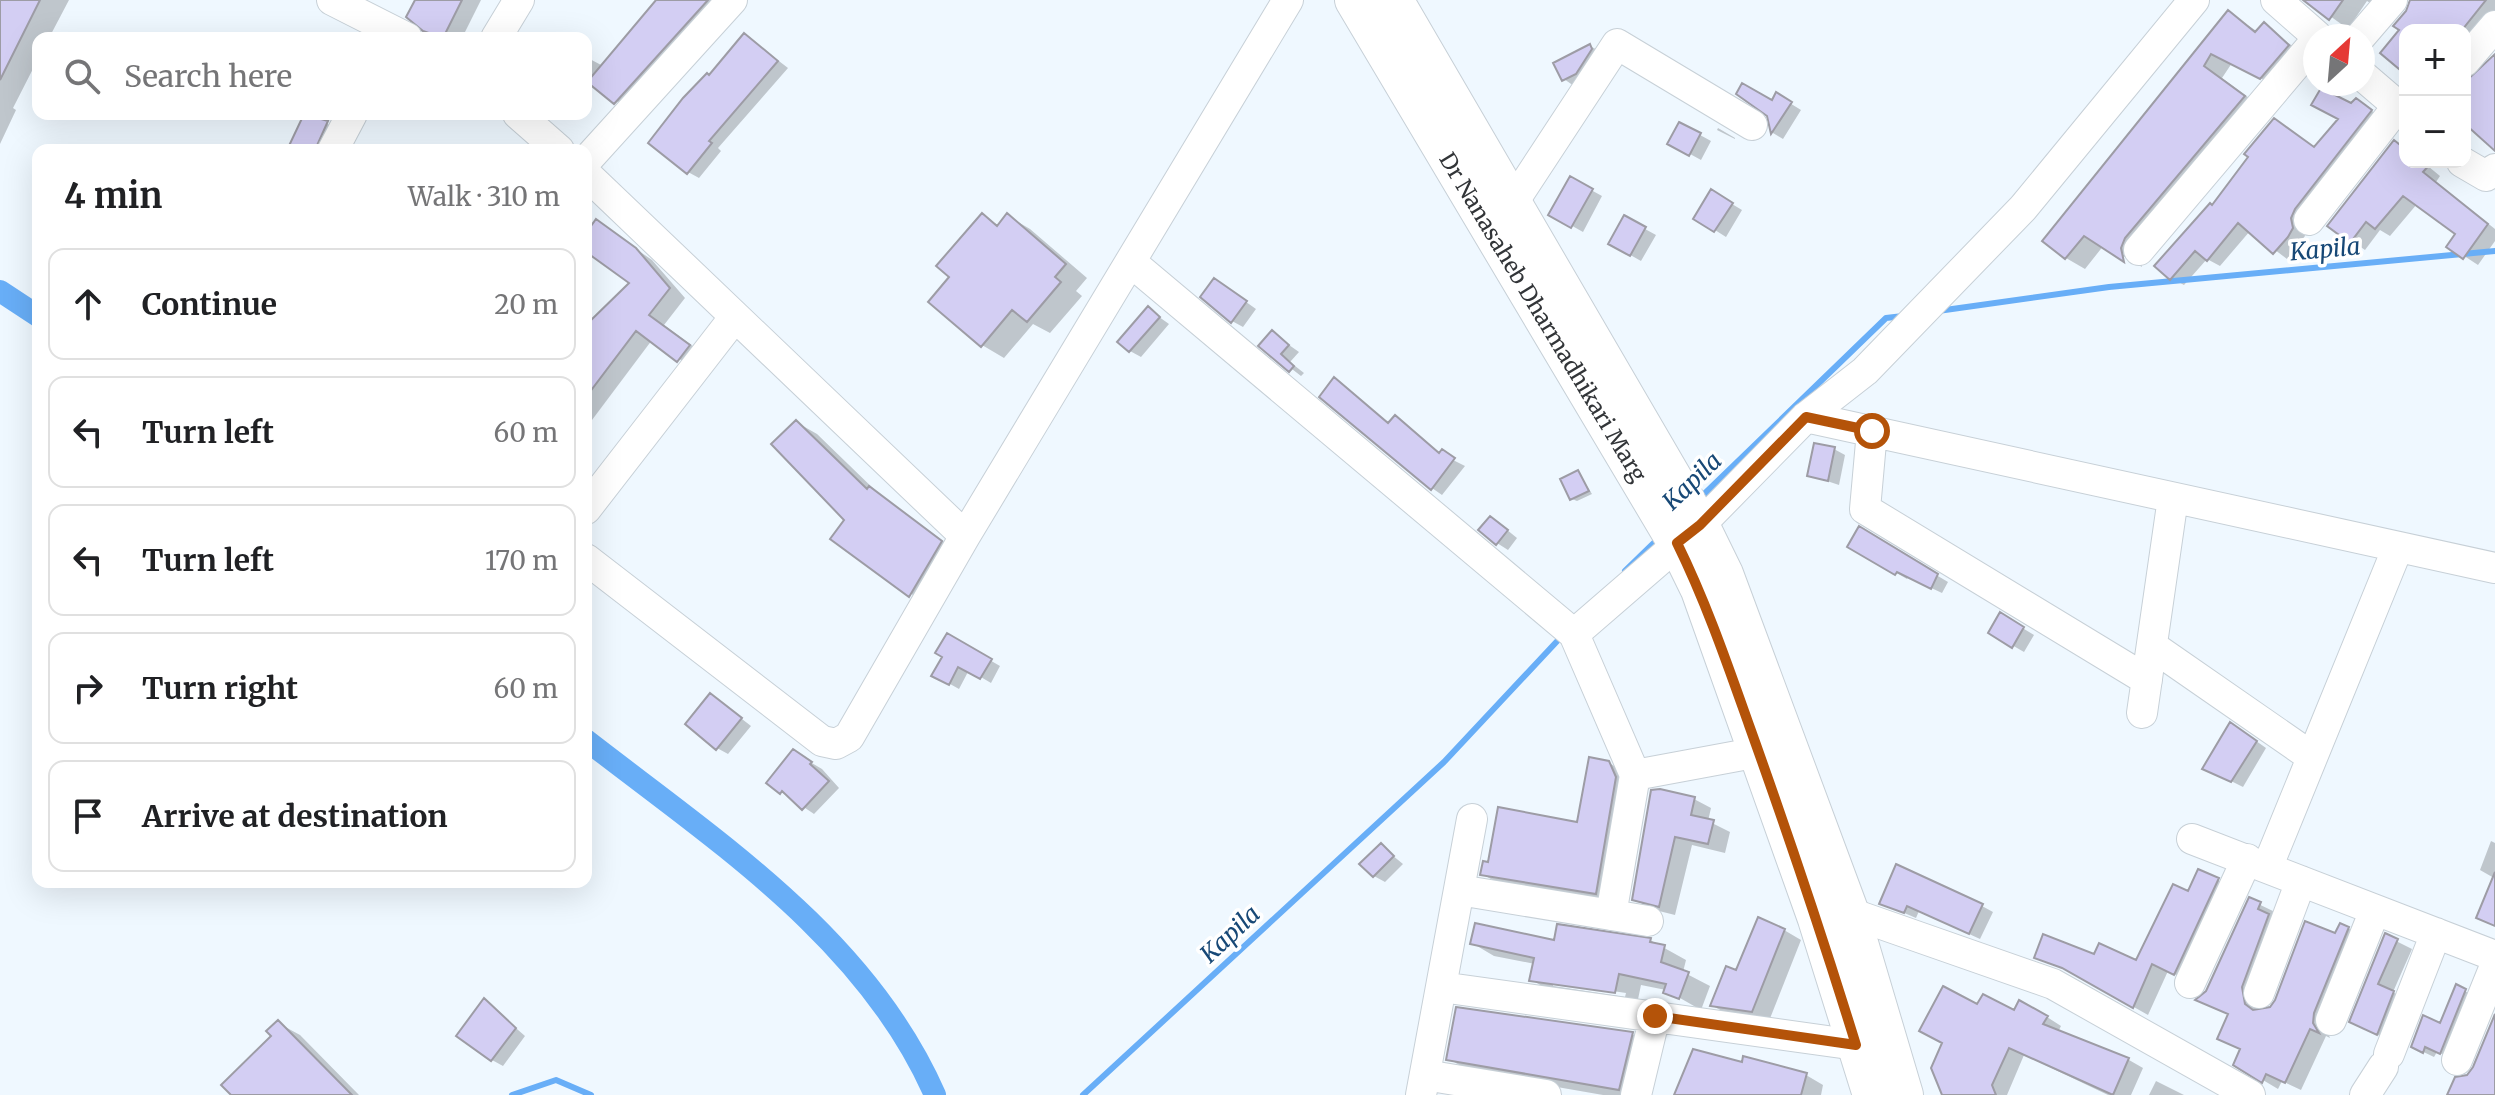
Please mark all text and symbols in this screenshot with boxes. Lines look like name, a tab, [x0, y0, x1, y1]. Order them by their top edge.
north arrow	[2303, 24, 2375, 96]
map controls	[2399, 24, 2471, 168]
button: +	[2399, 24, 2471, 96]
search box	[32, 32, 592, 120]
icon: search	[60, 54, 104, 98]
text: Search here	[124, 57, 292, 95]
button: −	[2399, 96, 2471, 168]
street label: Dr Nanasaheb Dharmadhikari Marg	[1433, 147, 1653, 487]
text: 4 min	[64, 175, 162, 217]
text: Walk · 310 m	[408, 180, 560, 213]
water label: Kapila	[2288, 230, 2361, 268]
icon: ahead	[66, 282, 110, 326]
text: Continue	[142, 285, 277, 323]
text: 20 m	[494, 288, 558, 321]
icon: left	[66, 410, 110, 454]
text: Turn left	[142, 413, 274, 451]
route start	[1854, 413, 1890, 449]
text: 60 m	[494, 416, 558, 449]
water label: Kapila	[1655, 445, 1728, 517]
icon: left	[66, 538, 110, 582]
text: Turn left	[142, 541, 274, 579]
text: 170 m	[485, 544, 558, 577]
icon: right	[66, 666, 110, 710]
text: Turn right	[142, 669, 298, 707]
text: 60 m	[494, 672, 558, 705]
icon: arrive	[66, 794, 110, 838]
text: Arrive at destination	[142, 797, 448, 835]
water label: Kapila	[1193, 899, 1266, 970]
route end	[1637, 998, 1673, 1034]

